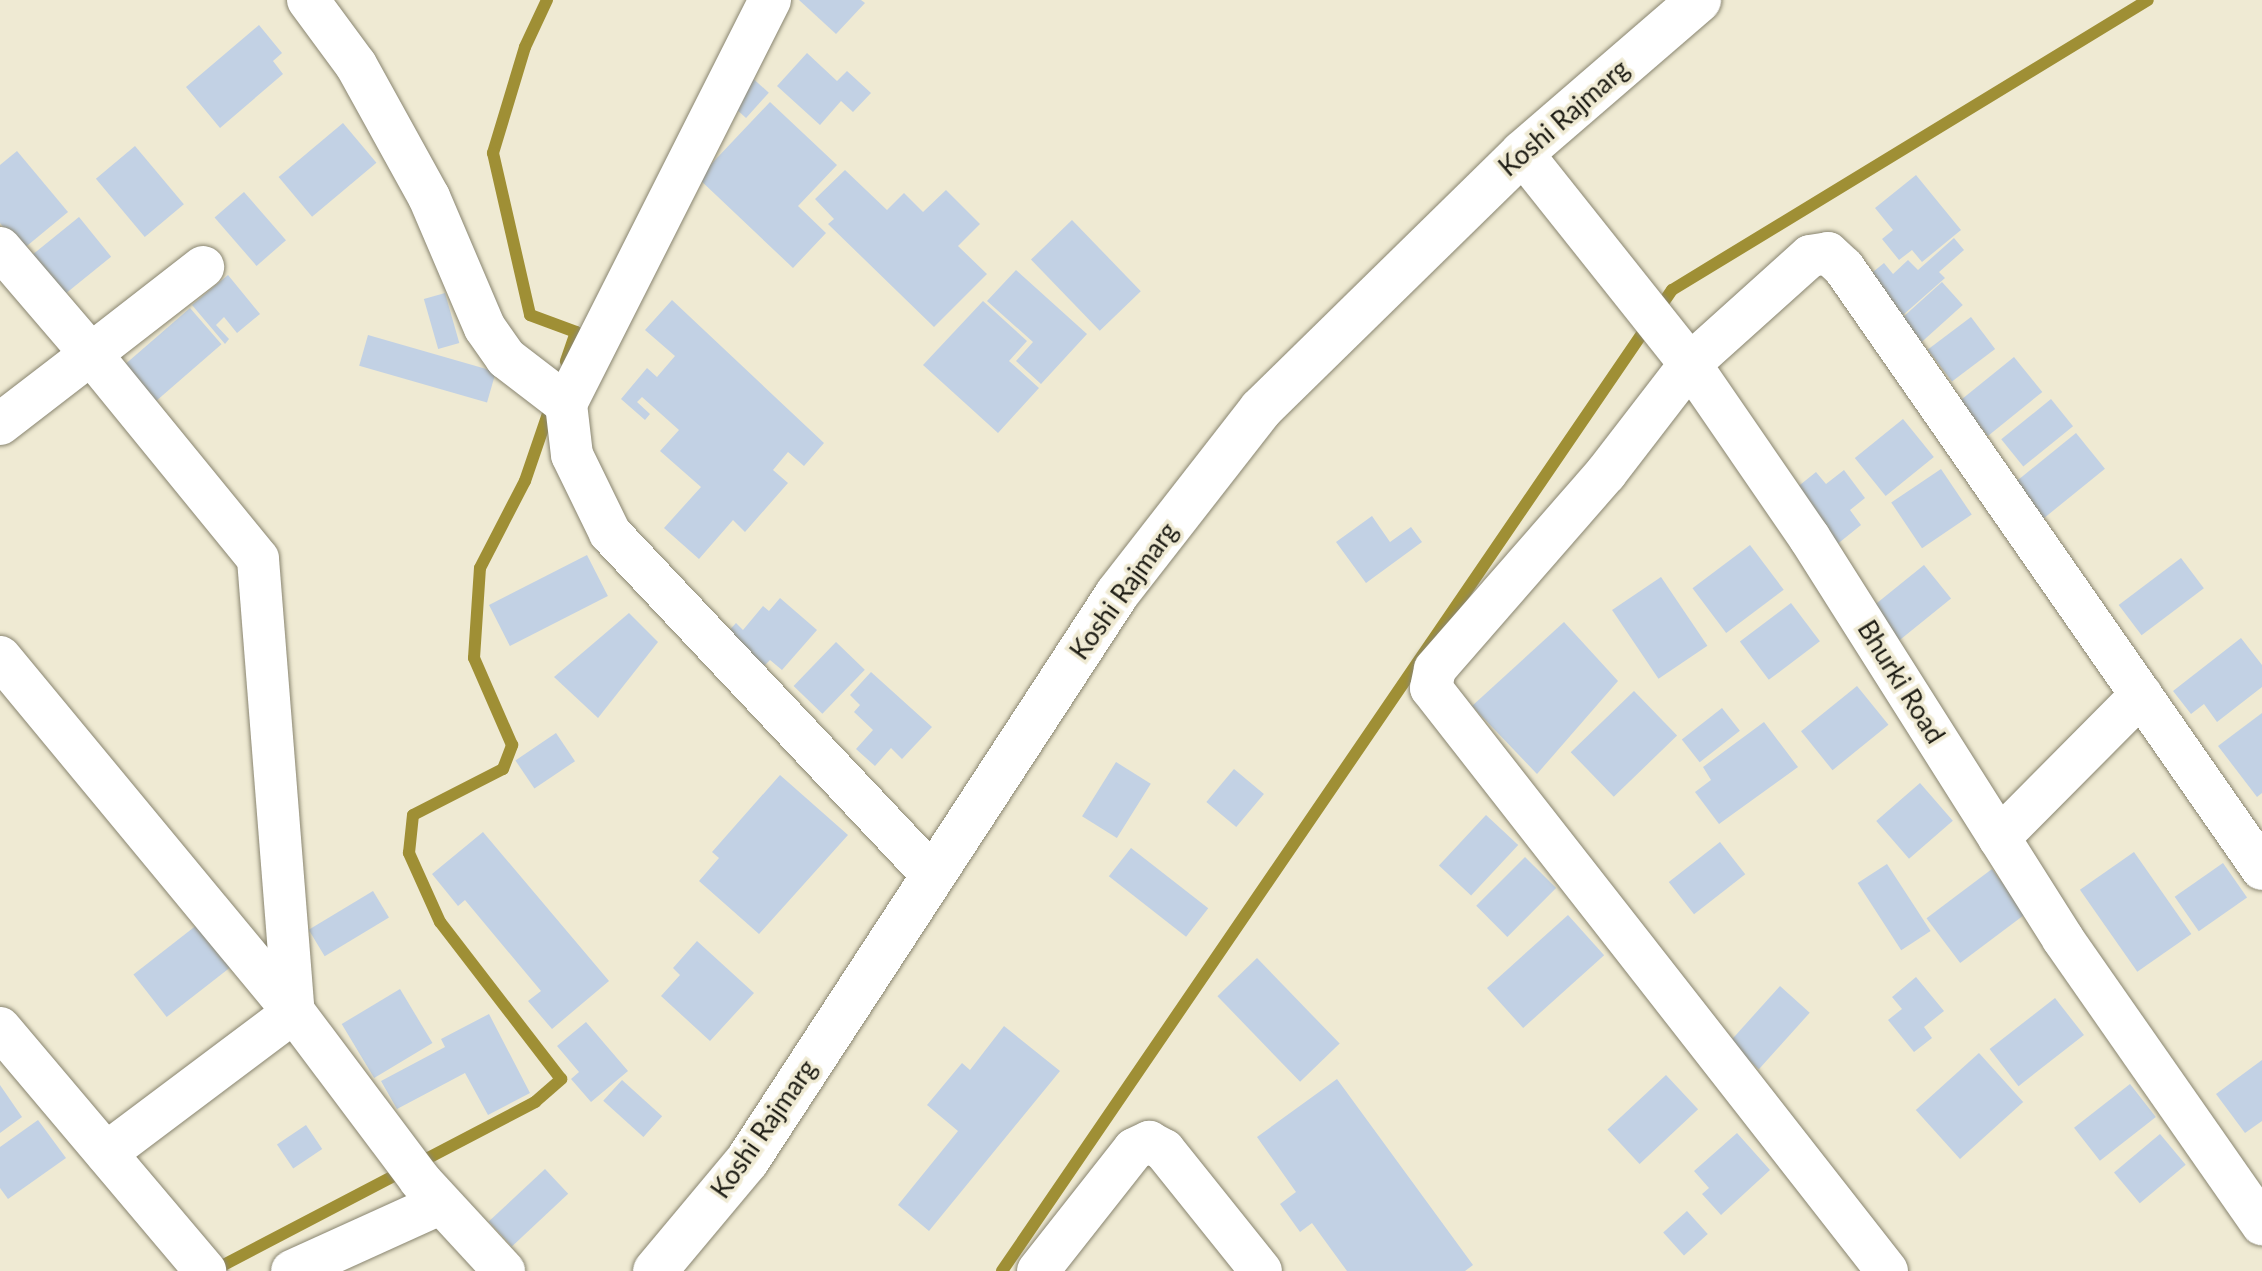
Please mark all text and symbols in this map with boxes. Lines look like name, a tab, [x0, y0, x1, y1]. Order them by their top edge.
street label: Koshi Rajmarg	[1493, 53, 1635, 183]
street label: Koshi Rajmarg	[1064, 516, 1184, 666]
street label: Bhurki Road	[1851, 615, 1951, 749]
street label: Koshi Rajmarg	[705, 1054, 823, 1204]

